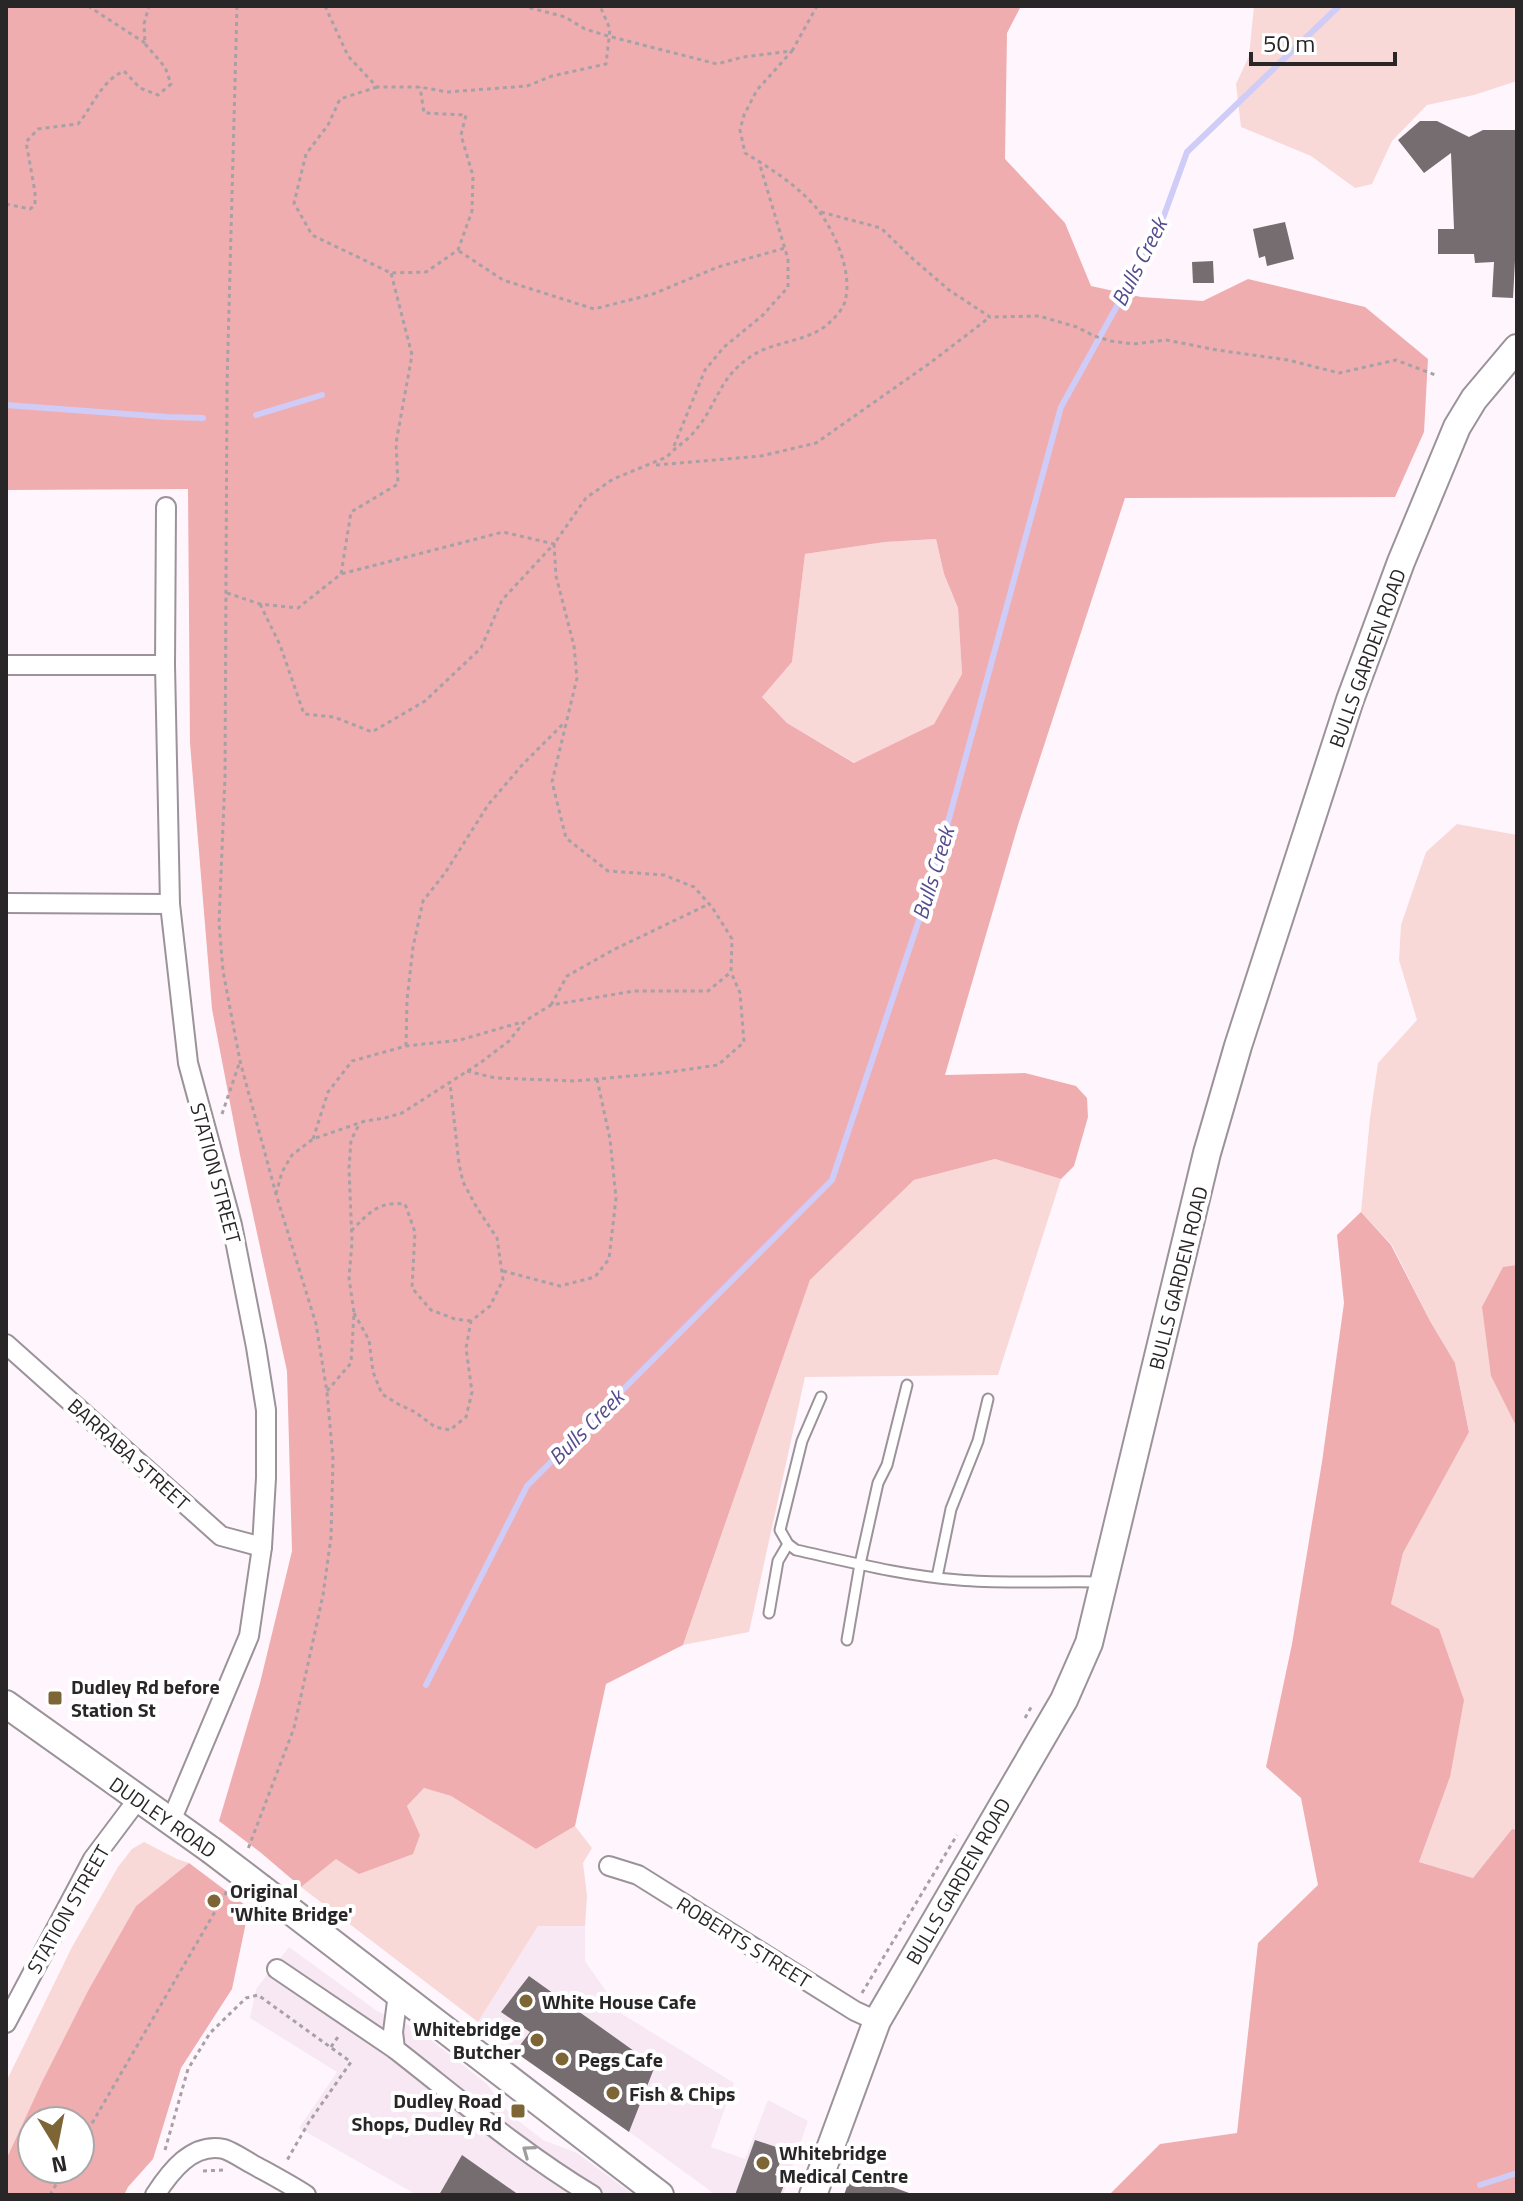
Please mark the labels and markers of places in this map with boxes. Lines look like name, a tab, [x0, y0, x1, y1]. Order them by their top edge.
place label: Dudley Rd before Station St	[71, 1671, 220, 1725]
marker: Dudley Rd before Station St	[46, 1689, 64, 1707]
place label: Original 'White Bridge'	[230, 1875, 353, 1929]
marker: Original 'White Bridge'	[205, 1892, 223, 1910]
place label: White House Cafe	[542, 1986, 696, 2017]
marker: White House Cafe	[517, 1992, 535, 2010]
place label: Whitebridge Butcher	[413, 2013, 522, 2067]
marker: Whitebridge Butcher	[528, 2031, 546, 2049]
place label: Pegs Cafe	[578, 2044, 663, 2075]
marker: Pegs Cafe	[553, 2050, 571, 2068]
place label: Fish & Chips	[629, 2078, 736, 2109]
marker: Fish & Chips	[604, 2084, 622, 2102]
place label: Dudley Road Shops, Dudley Rd	[352, 2085, 502, 2139]
marker: Dudley Road Shops, Dudley Rd	[509, 2102, 527, 2120]
place label: Whitebridge Medical Centre	[779, 2137, 908, 2191]
marker: Whitebridge Medical Centre	[754, 2154, 772, 2172]

